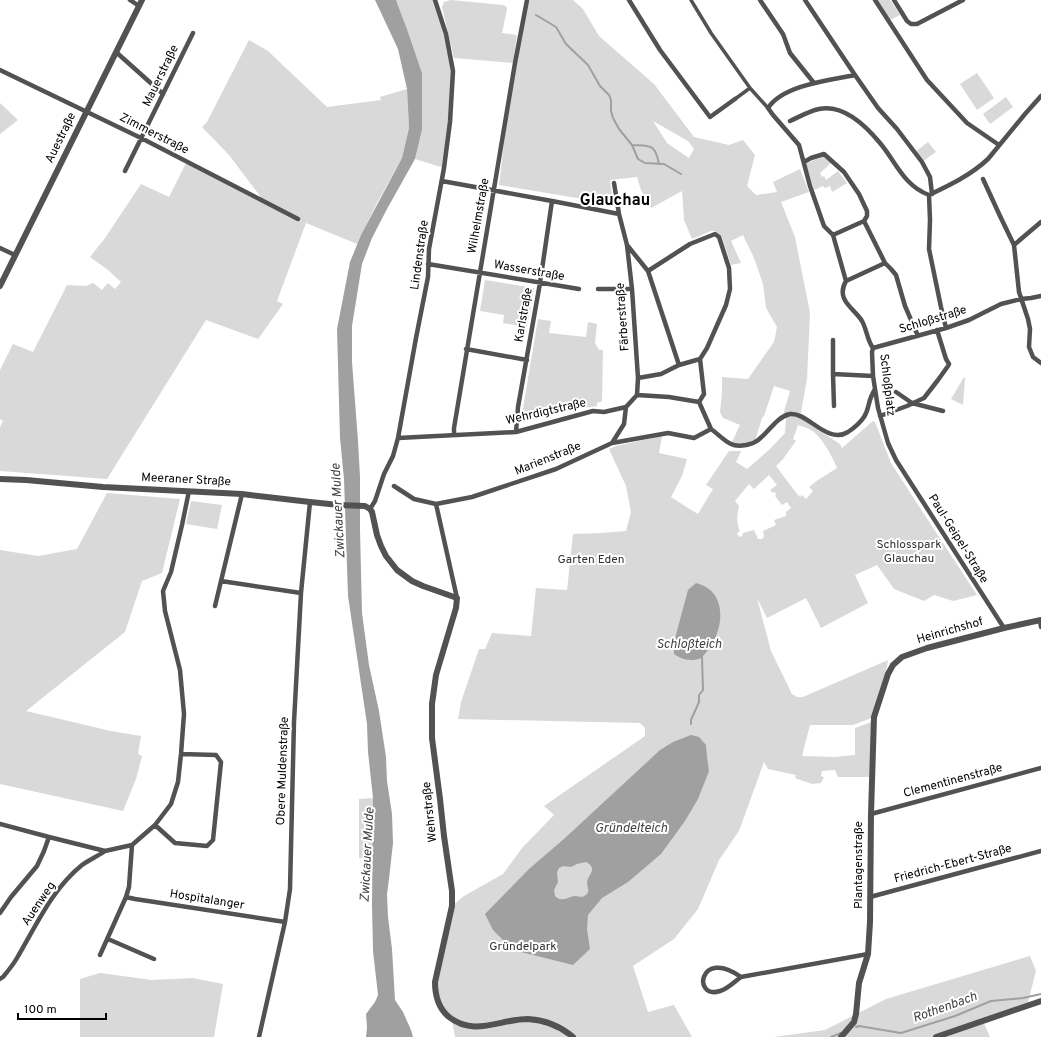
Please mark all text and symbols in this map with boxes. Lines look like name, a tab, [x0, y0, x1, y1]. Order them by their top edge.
street label: Mauerstraße	[139, 42, 183, 110]
street label: Auestraße	[42, 110, 80, 166]
street label: Zimmerstraße	[116, 110, 192, 158]
street label: Wilhelmstraße	[464, 177, 494, 255]
district label: Glauchau	[580, 191, 650, 211]
street label: Lindenstraße	[407, 219, 433, 291]
street label: Wasserstraße	[492, 257, 566, 285]
street label: Färberstraße	[613, 282, 633, 352]
street label: Karlstraße	[511, 286, 537, 344]
street label: Schloßstraße	[897, 302, 969, 338]
street label: Schloßplatz	[875, 353, 899, 417]
street label: Wehrdigtstraße	[504, 395, 588, 429]
street label: Marienstraße	[512, 438, 584, 480]
water label: Zwickauer Mulde	[329, 463, 349, 559]
street label: Meeraner Straße	[141, 470, 231, 490]
street label: Paul-Geipel-Straße	[924, 491, 992, 587]
park label: Schlosspark Glauchau	[876, 537, 942, 567]
park label: Garten Eden	[558, 552, 625, 568]
street label: Heinrichshof	[915, 614, 985, 648]
water label: Schloßteich	[656, 637, 722, 653]
street label: Obere Muldenstraße	[273, 716, 293, 826]
street label: Clementinenstraße	[902, 760, 1004, 802]
street label: Wehrstraße	[419, 781, 441, 843]
water label: Zwickauer Mulde	[358, 807, 378, 903]
water label: Gründelteich	[595, 821, 667, 837]
street label: Plantagenstraße	[851, 821, 867, 909]
street label: Friedrich-Ebert-Straße	[892, 841, 1014, 887]
street label: Auenweg	[18, 879, 60, 929]
street label: Hospitalanger	[168, 886, 246, 914]
park label: Gründelpark	[489, 939, 557, 955]
water label: Rothenbach	[911, 989, 979, 1027]
scale bar	[18, 995, 106, 1021]
text: 100 m	[24, 1002, 57, 1018]

